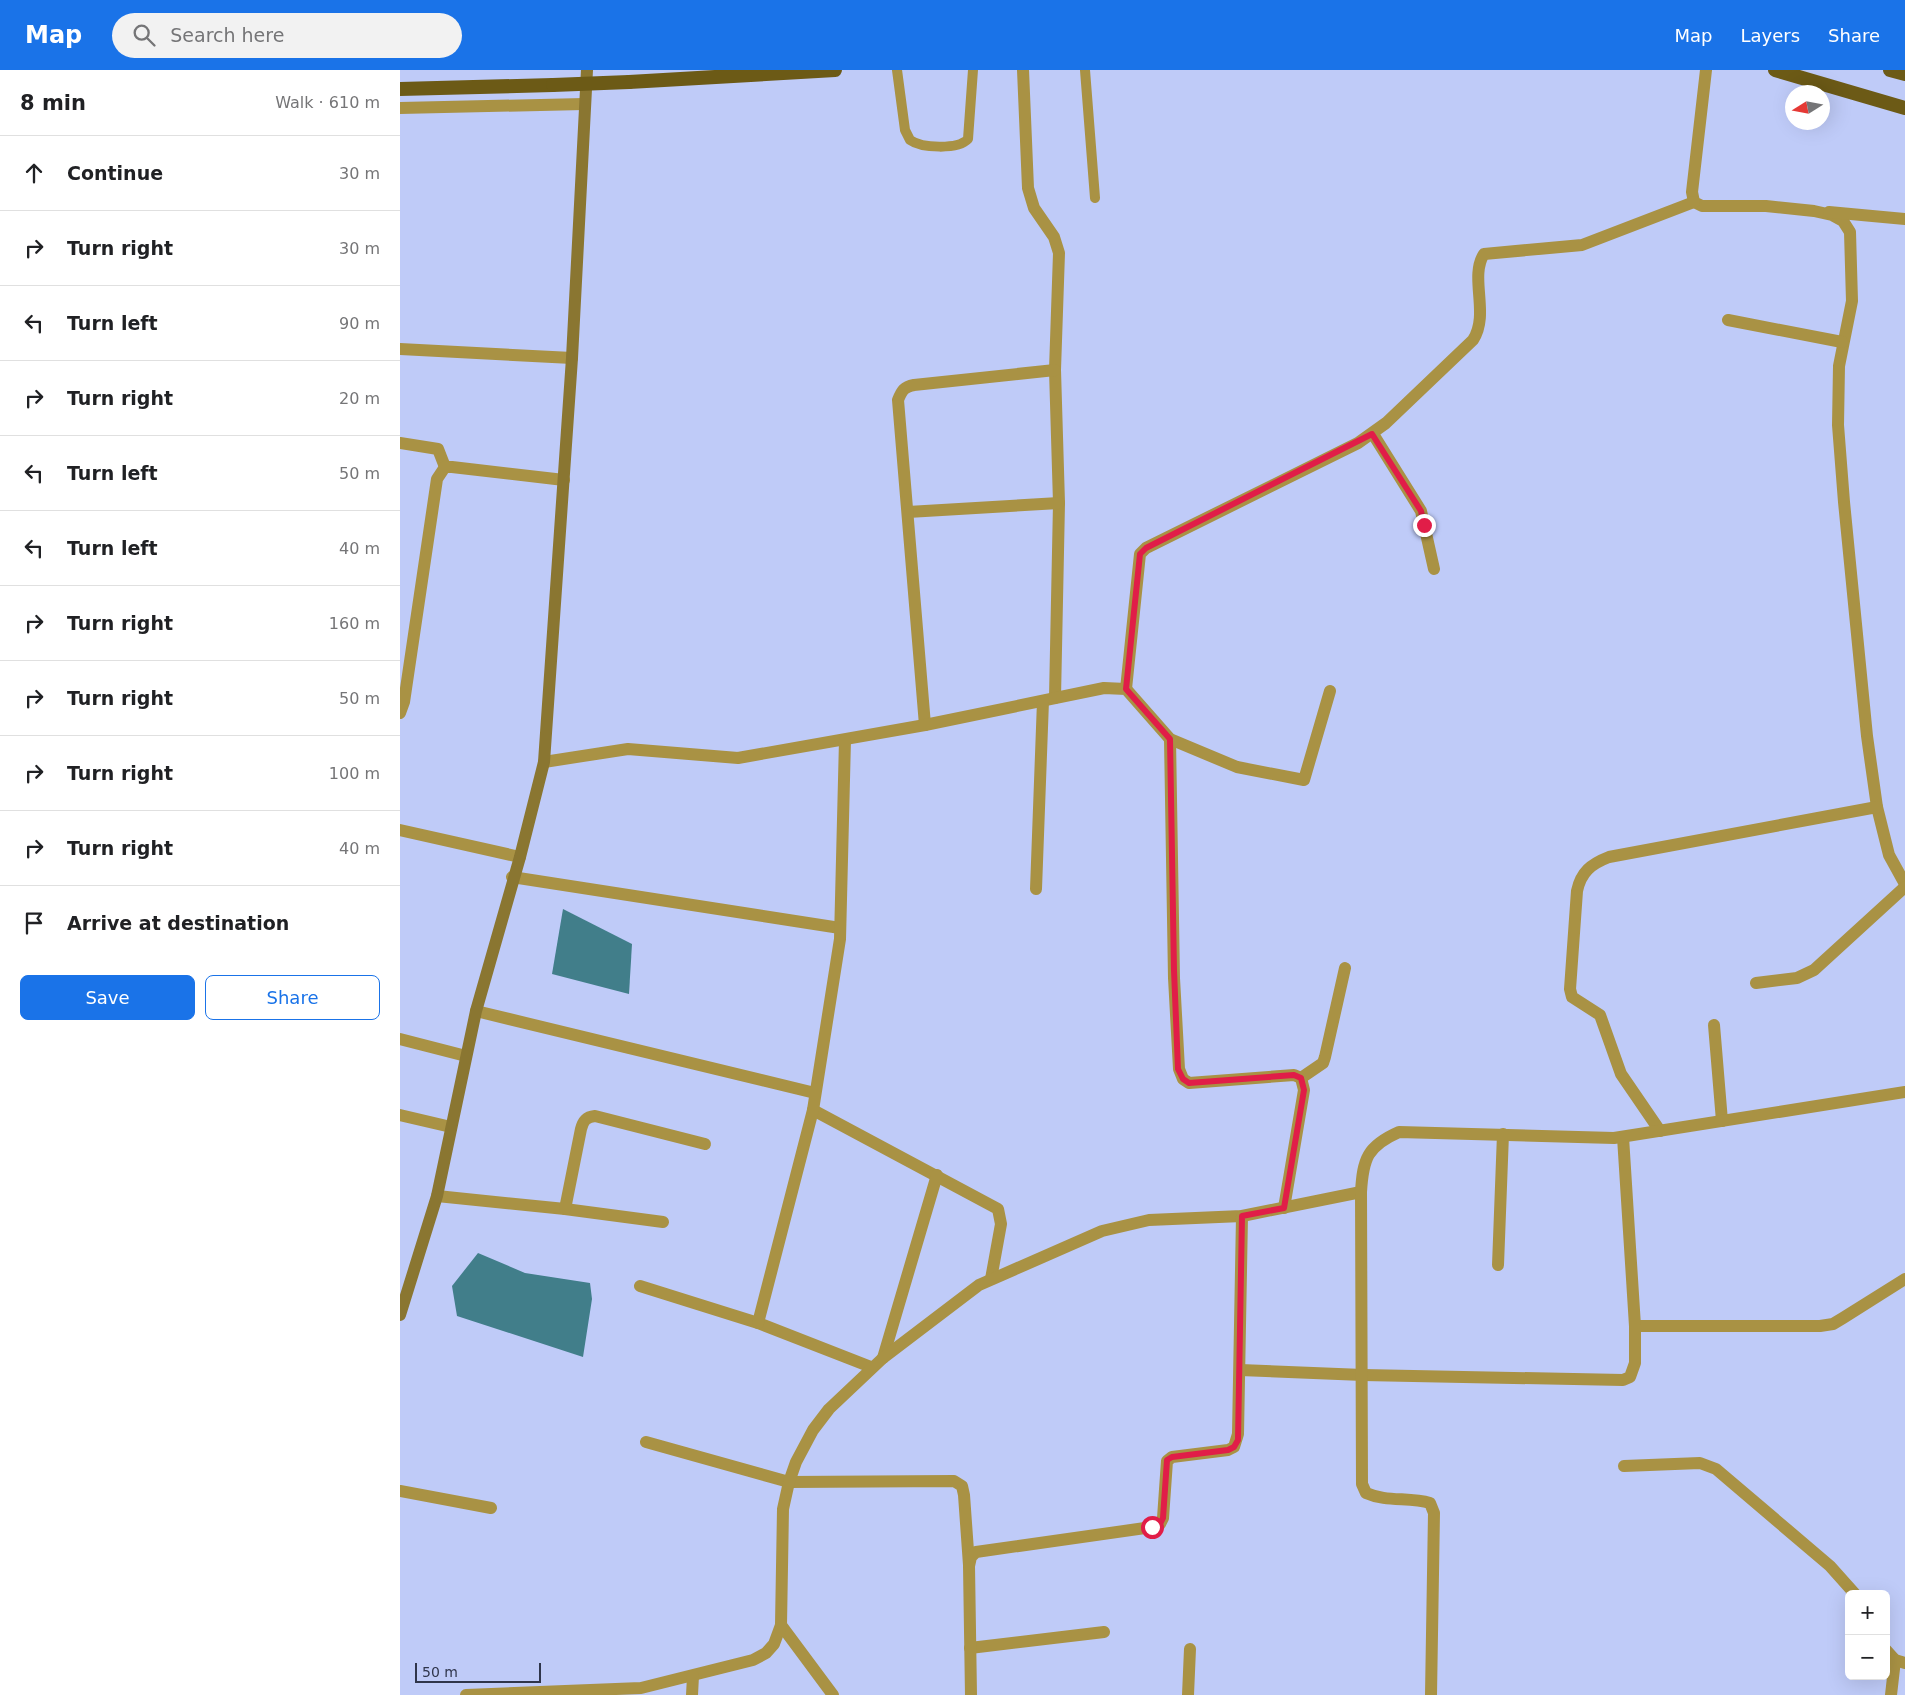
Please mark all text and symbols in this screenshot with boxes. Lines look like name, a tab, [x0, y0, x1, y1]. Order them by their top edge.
search box	[112, 13, 462, 58]
text: Map	[25, 21, 82, 49]
icon: search	[130, 21, 158, 49]
text: Search here	[170, 24, 284, 46]
text: Map	[1674, 25, 1712, 46]
text: Layers	[1740, 25, 1800, 46]
text: Share	[1828, 25, 1880, 46]
north arrow	[1785, 85, 1830, 130]
text: 8 min	[20, 91, 86, 115]
text: Walk · 610 m	[275, 93, 380, 112]
icon: ahead	[20, 159, 48, 187]
text: Continue	[67, 162, 163, 184]
text: 30 m	[339, 164, 380, 183]
icon: right	[20, 234, 48, 262]
text: Turn right	[67, 237, 173, 259]
text: 30 m	[339, 239, 380, 258]
icon: left	[20, 309, 48, 337]
text: Turn left	[67, 312, 158, 334]
text: 90 m	[339, 314, 380, 333]
icon: right	[20, 384, 48, 412]
text: Turn right	[67, 387, 173, 409]
text: 20 m	[339, 389, 380, 408]
icon: left	[20, 459, 48, 487]
text: Turn left	[67, 462, 158, 484]
text: 50 m	[339, 464, 380, 483]
route end	[1413, 514, 1436, 537]
icon: left	[20, 534, 48, 562]
text: Turn left	[67, 537, 158, 559]
text: 40 m	[339, 539, 380, 558]
icon: right	[20, 609, 48, 637]
text: Turn right	[67, 612, 173, 634]
text: 160 m	[329, 614, 380, 633]
icon: right	[20, 684, 48, 712]
text: Turn right	[67, 687, 173, 709]
text: 50 m	[339, 689, 380, 708]
icon: right	[20, 759, 48, 787]
text: Turn right	[67, 762, 173, 784]
text: 100 m	[329, 764, 380, 783]
icon: right	[20, 834, 48, 862]
text: Turn right	[67, 837, 173, 859]
text: 40 m	[339, 839, 380, 858]
icon: arrive	[20, 909, 48, 937]
text: Arrive at destination	[67, 912, 289, 934]
button: Save	[20, 975, 195, 1020]
button: Share	[205, 975, 380, 1020]
route start	[1141, 1516, 1164, 1539]
map controls	[1845, 1590, 1890, 1680]
button: +	[1845, 1590, 1890, 1635]
button: −	[1845, 1635, 1890, 1680]
scale bar	[415, 1660, 541, 1683]
text: 50 m	[422, 1664, 458, 1680]

